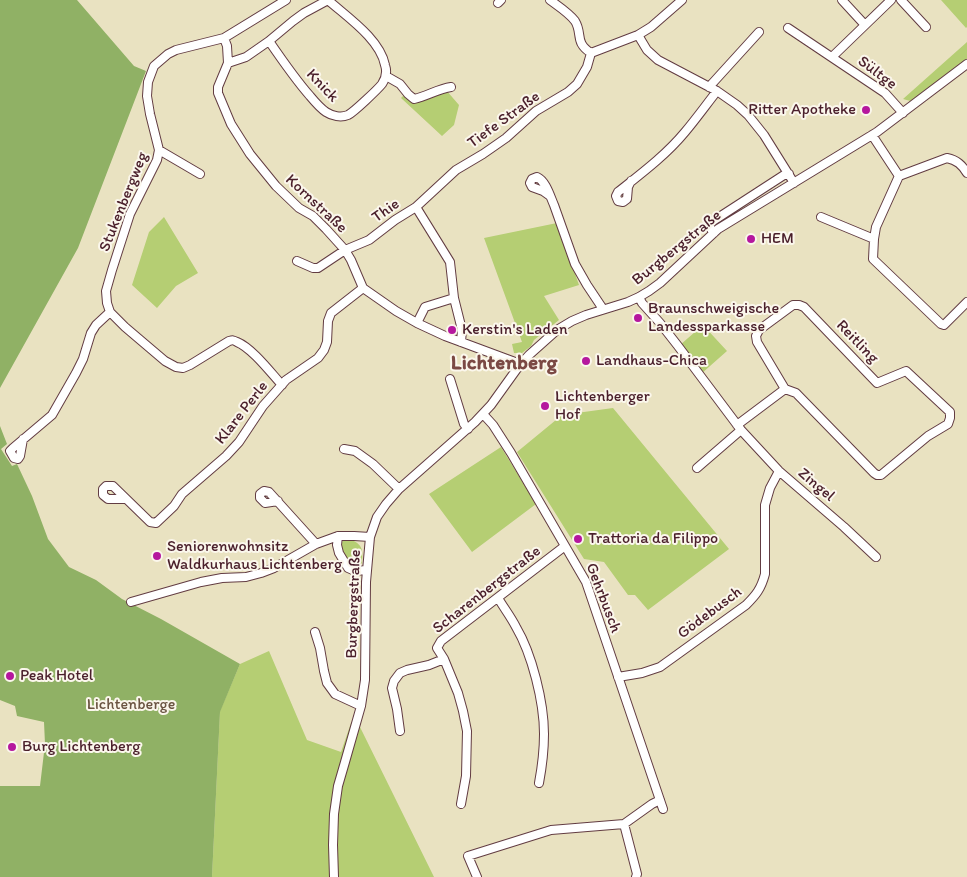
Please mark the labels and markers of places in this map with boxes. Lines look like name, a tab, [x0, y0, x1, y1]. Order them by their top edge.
place label: Ritter Apotheke	[748, 100, 856, 120]
marker: Ritter Apotheke	[860, 104, 872, 116]
place label: HEM	[761, 229, 794, 249]
marker: HEM	[745, 233, 757, 245]
place label: Braunschweigische Landessparkasse	[648, 299, 779, 337]
marker: Braunschweigische Landessparkasse	[632, 312, 644, 324]
place label: Kerstin's Laden	[462, 320, 567, 340]
marker: Kerstin's Laden	[446, 324, 458, 336]
place label: Landhaus-Chica	[596, 351, 707, 371]
marker: Landhaus-Chica	[580, 355, 592, 367]
place label: Lichtenberger Hof	[555, 387, 650, 425]
marker: Lichtenberger Hof	[539, 400, 551, 412]
place label: Trattoria da Filippo	[588, 529, 718, 549]
marker: Trattoria da Filippo	[572, 533, 584, 545]
place label: Seniorenwohnsitz Waldkurhaus Lichtenberg	[167, 537, 342, 575]
marker: Seniorenwohnsitz Waldkurhaus Lichtenberg	[151, 550, 163, 562]
place label: Peak Hotel	[20, 666, 93, 686]
marker: Peak Hotel	[4, 670, 16, 682]
place label: Burg Lichtenberg	[22, 737, 140, 757]
marker: Burg Lichtenberg	[6, 741, 18, 753]

